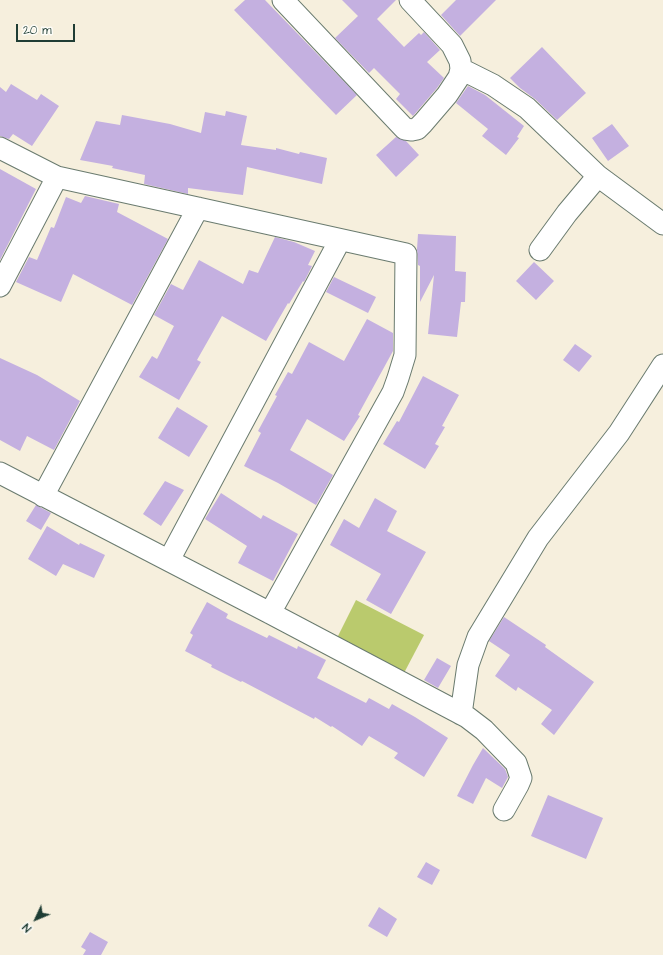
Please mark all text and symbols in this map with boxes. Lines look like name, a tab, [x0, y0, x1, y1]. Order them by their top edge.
scale bar	[18, 16, 77, 42]
text: 20 m	[23, 22, 52, 39]
north arrow	[16, 899, 56, 939]
text: N	[19, 920, 35, 935]

